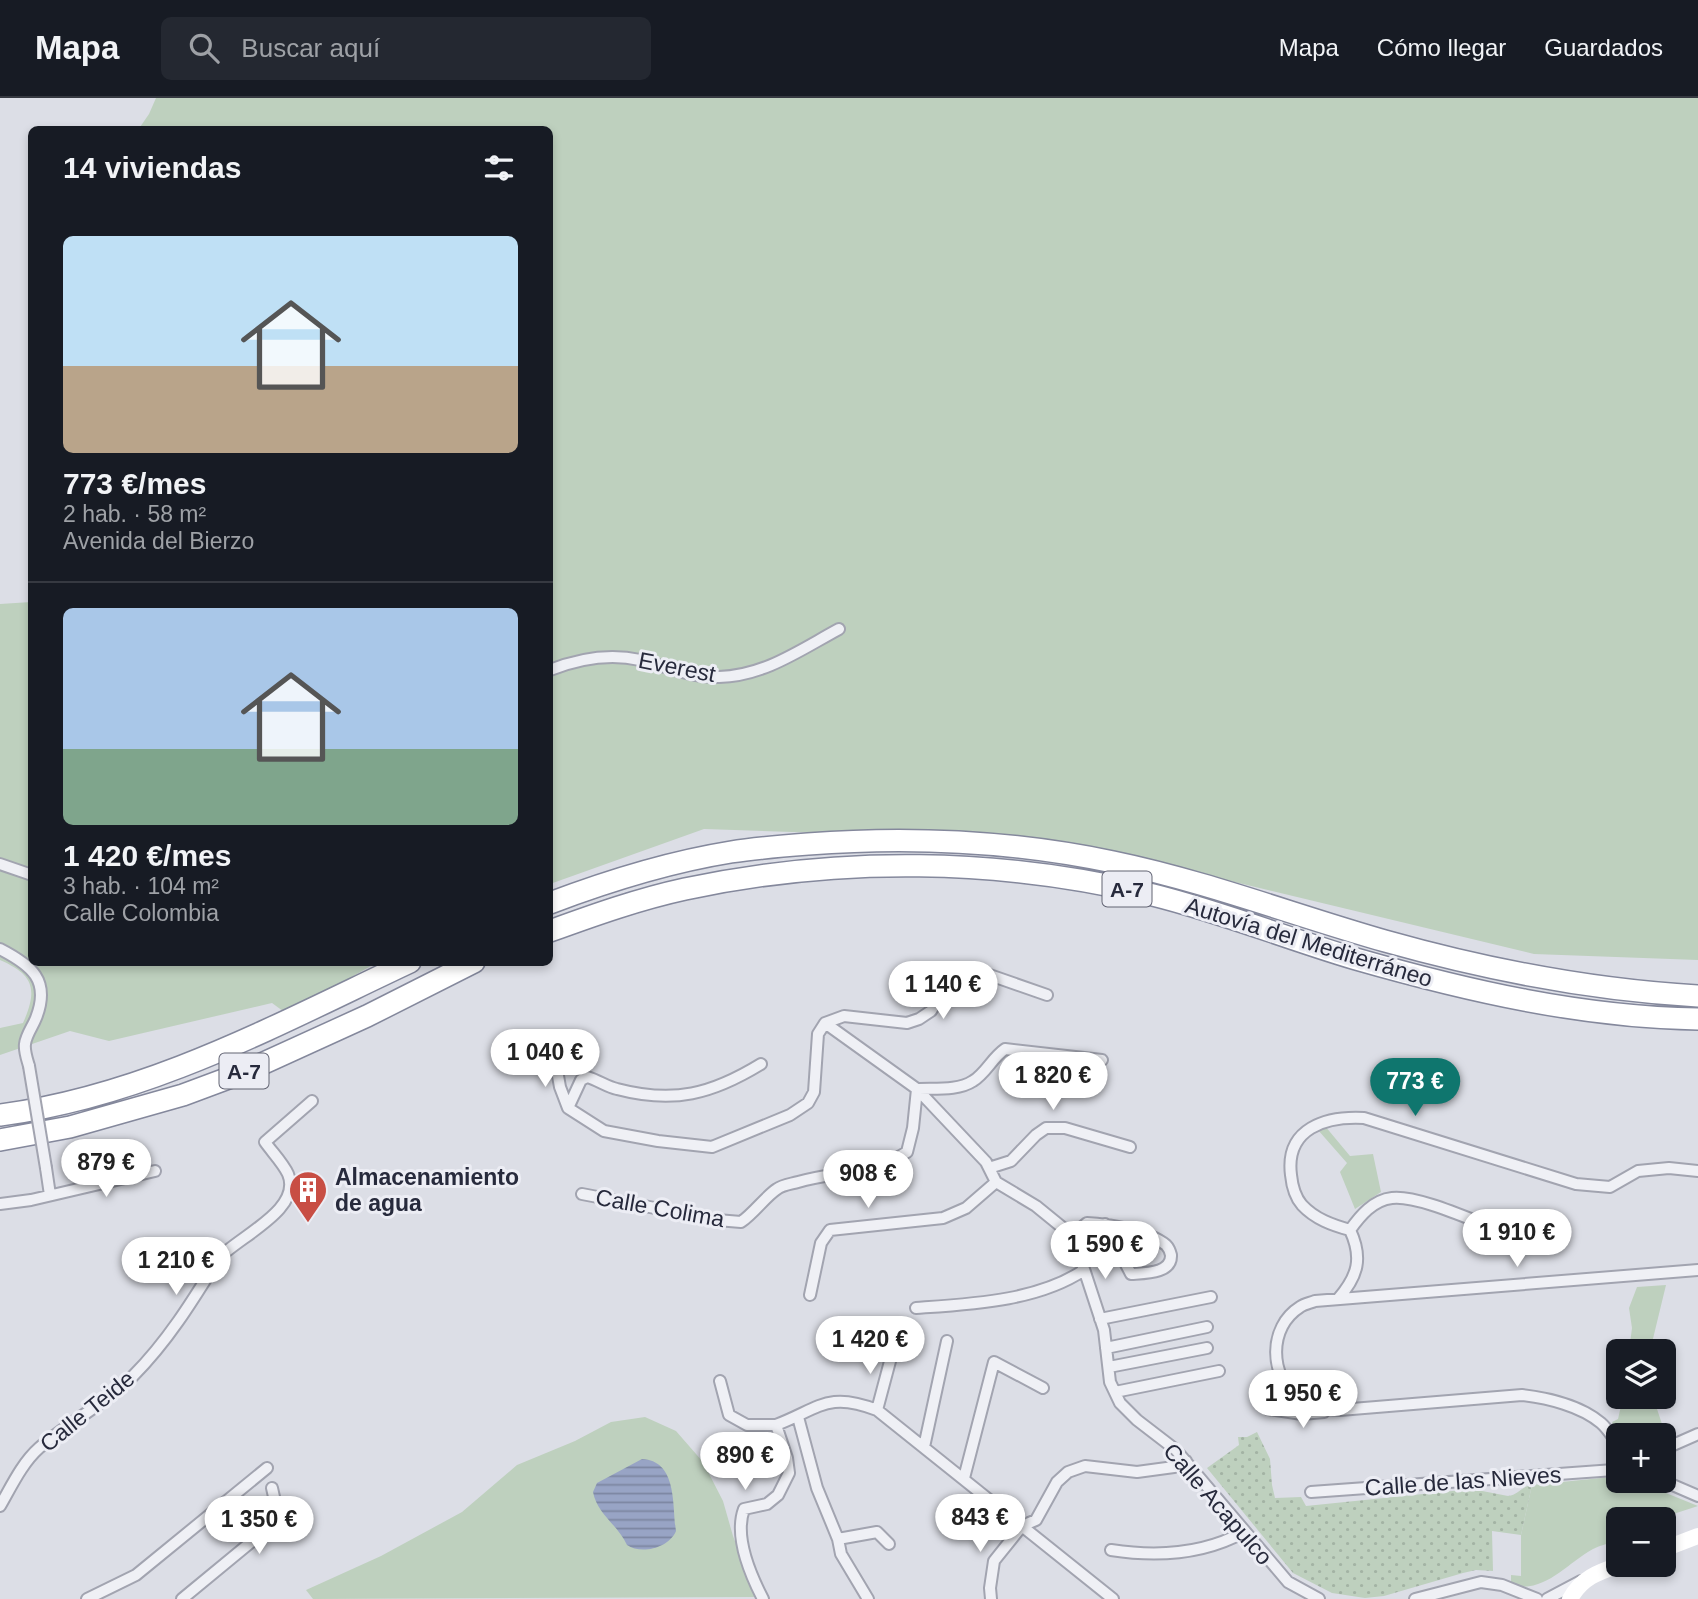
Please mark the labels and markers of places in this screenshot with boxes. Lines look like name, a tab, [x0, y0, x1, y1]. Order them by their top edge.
pin: 1 140 €	[878, 962, 1008, 1021]
pin: 1 040 €	[480, 1030, 610, 1089]
pin: 1 820 €	[988, 1052, 1118, 1112]
pin: 773 €	[1366, 1058, 1464, 1118]
pin: 879 €	[57, 1140, 155, 1199]
pin: 908 €	[819, 1150, 917, 1210]
place label: Almacenamiento de agua	[335, 1164, 519, 1216]
building icon: Almacenamiento de agua	[287, 1169, 329, 1224]
pin: 1 910 €	[1452, 1210, 1582, 1269]
pin: 1 590 €	[1040, 1222, 1170, 1281]
pin: 1 210 €	[111, 1238, 241, 1297]
pin: 1 420 €	[805, 1316, 935, 1376]
pin: 1 950 €	[1238, 1370, 1368, 1430]
pin: 890 €	[696, 1432, 794, 1492]
pin: 843 €	[931, 1494, 1029, 1554]
pin: 1 350 €	[194, 1496, 324, 1556]

